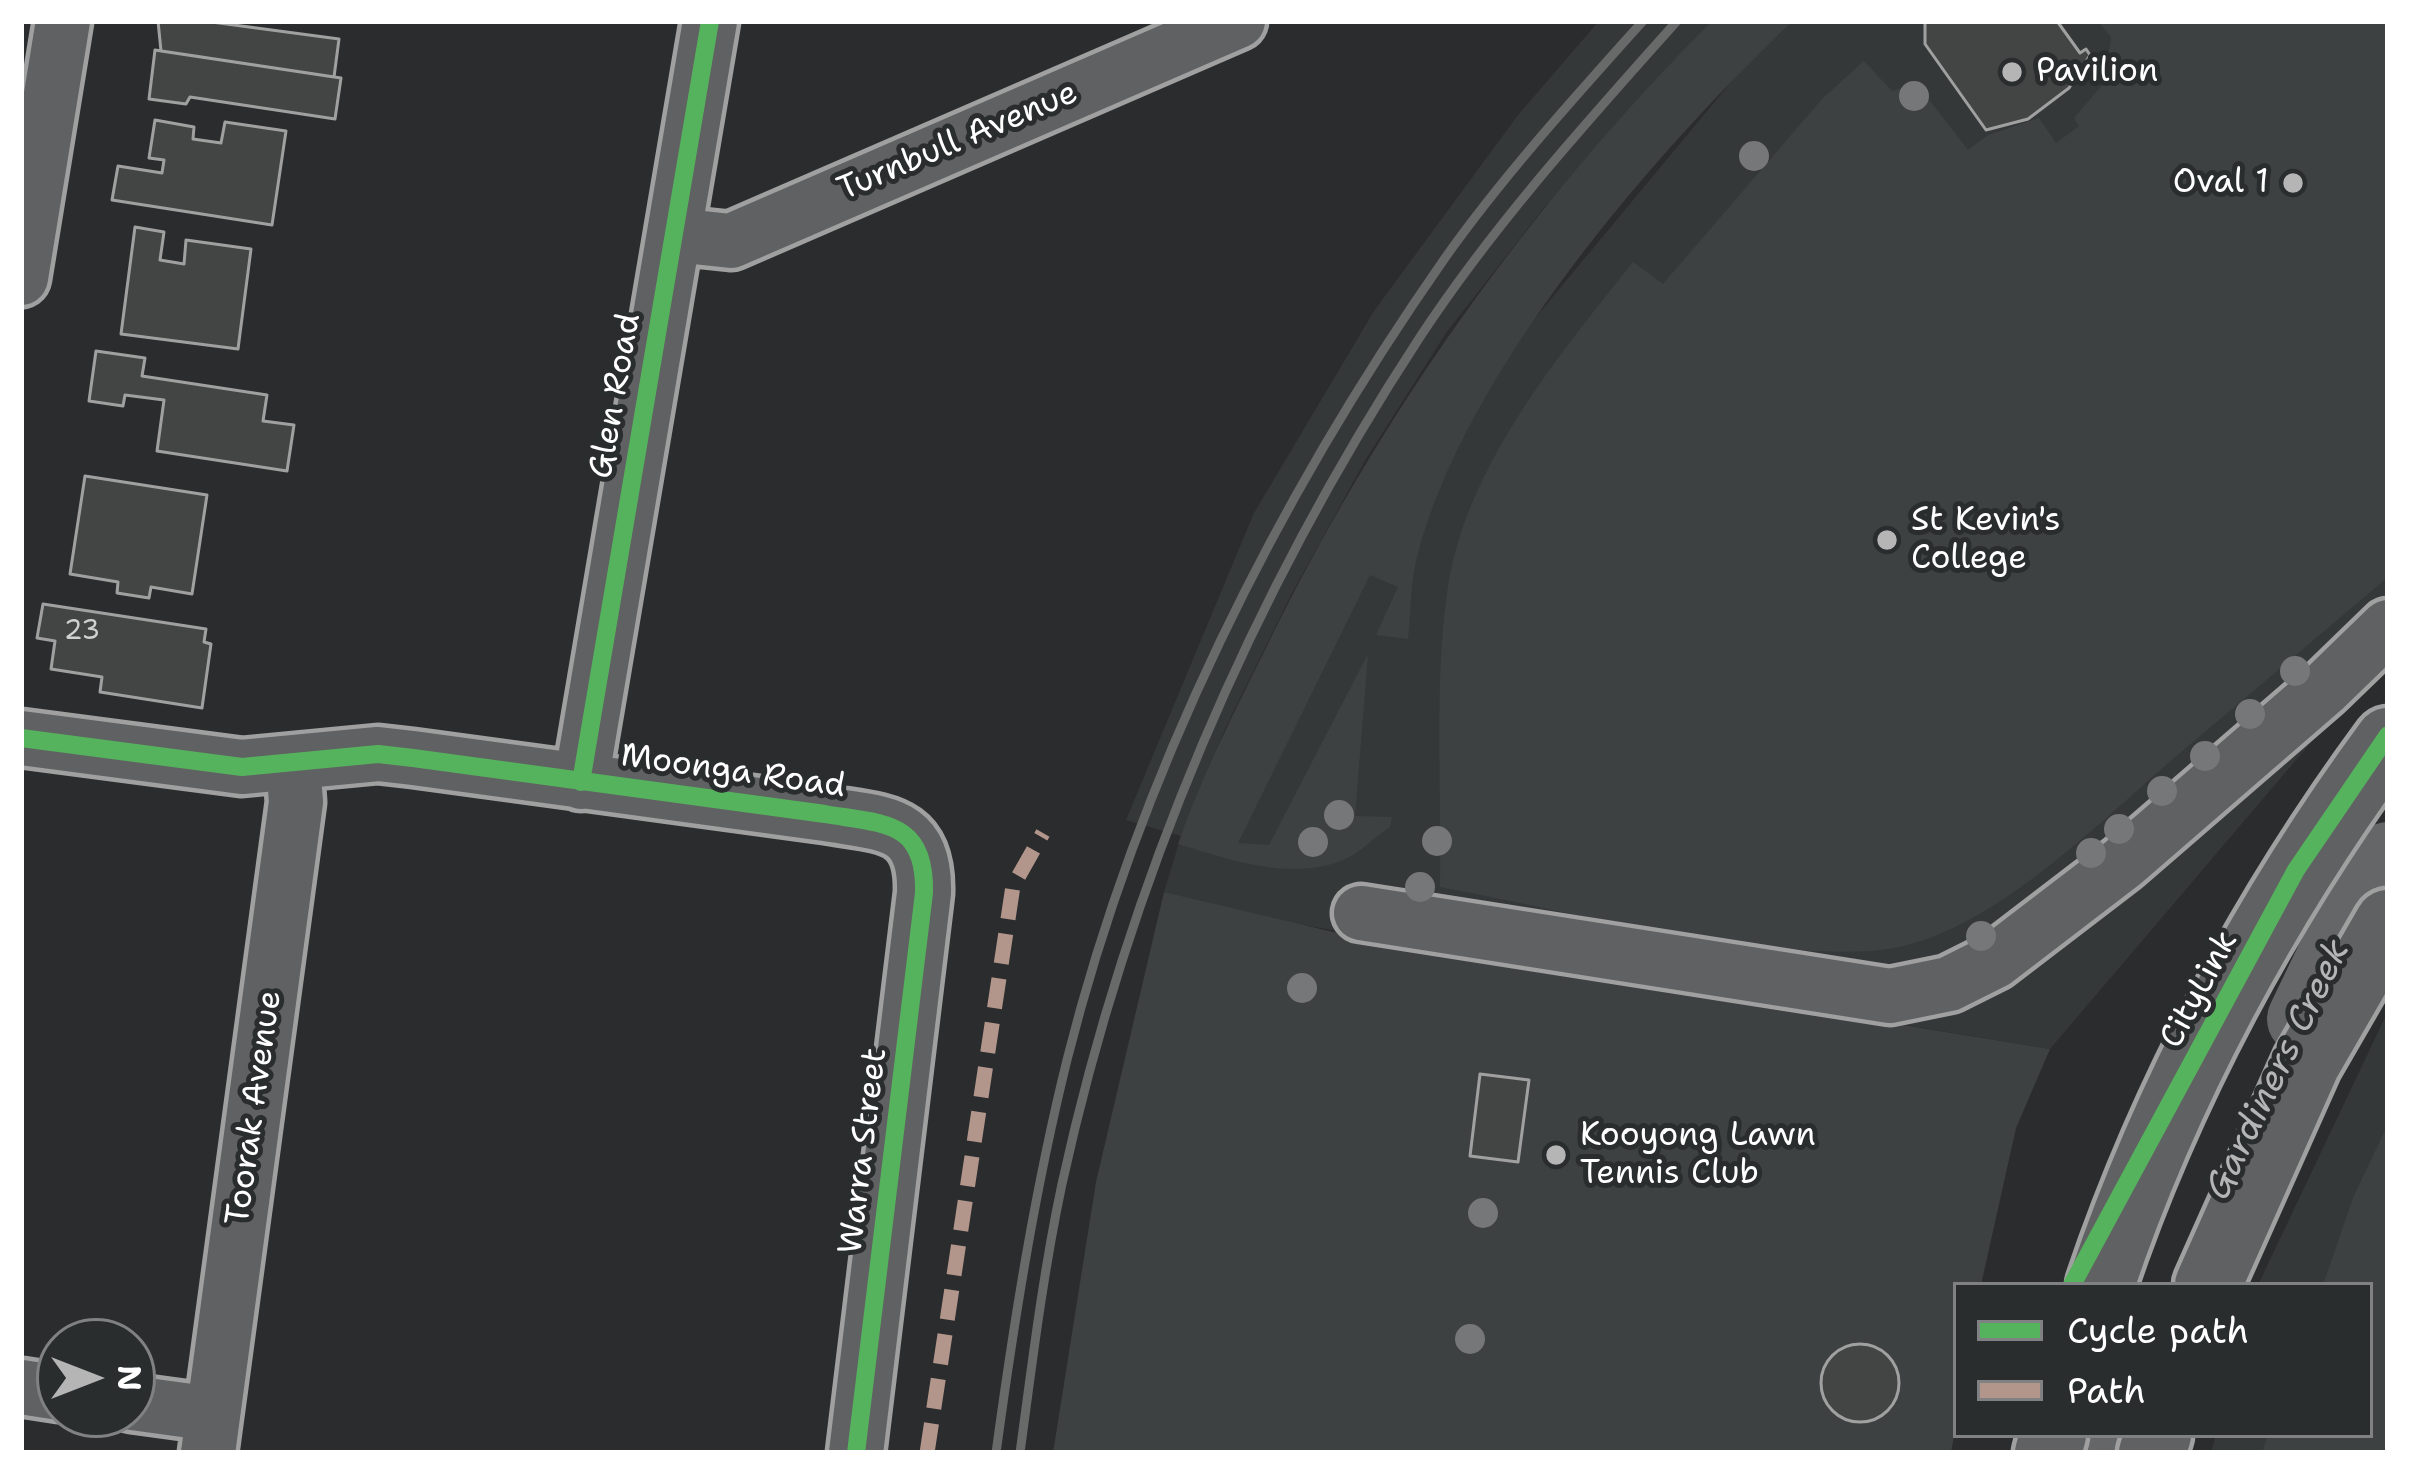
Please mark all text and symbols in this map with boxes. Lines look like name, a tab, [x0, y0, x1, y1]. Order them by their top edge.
place label: Pavilion	[2036, 52, 2158, 92]
marker: Pavilion	[1999, 59, 2025, 85]
street label: Turnbull Avenue	[832, 74, 1084, 210]
place label: Oval 1	[2173, 163, 2269, 203]
marker: Oval 1	[2280, 170, 2306, 196]
street label: Glen Road	[582, 310, 650, 482]
place label: St Kevin's College	[1911, 501, 2061, 579]
marker: St Kevin's College	[1874, 527, 1900, 553]
house number: 23	[64, 616, 100, 648]
street label: Moonga Road	[618, 737, 848, 807]
street label: CityLink	[2153, 925, 2247, 1055]
water label: Gardiners Creek	[2197, 933, 2361, 1207]
street label: Toorak Avenue	[219, 988, 291, 1228]
street label: Warra Street	[832, 1046, 896, 1256]
place label: Kooyong Lawn Tennis Club	[1580, 1116, 1816, 1194]
marker: Kooyong Lawn Tennis Club	[1543, 1142, 1569, 1168]
legend	[1953, 1282, 2373, 1438]
text: Cycle path	[2067, 1306, 2249, 1355]
north arrow	[36, 1318, 156, 1438]
text: N	[107, 1365, 152, 1391]
text: Path	[2067, 1366, 2146, 1415]

